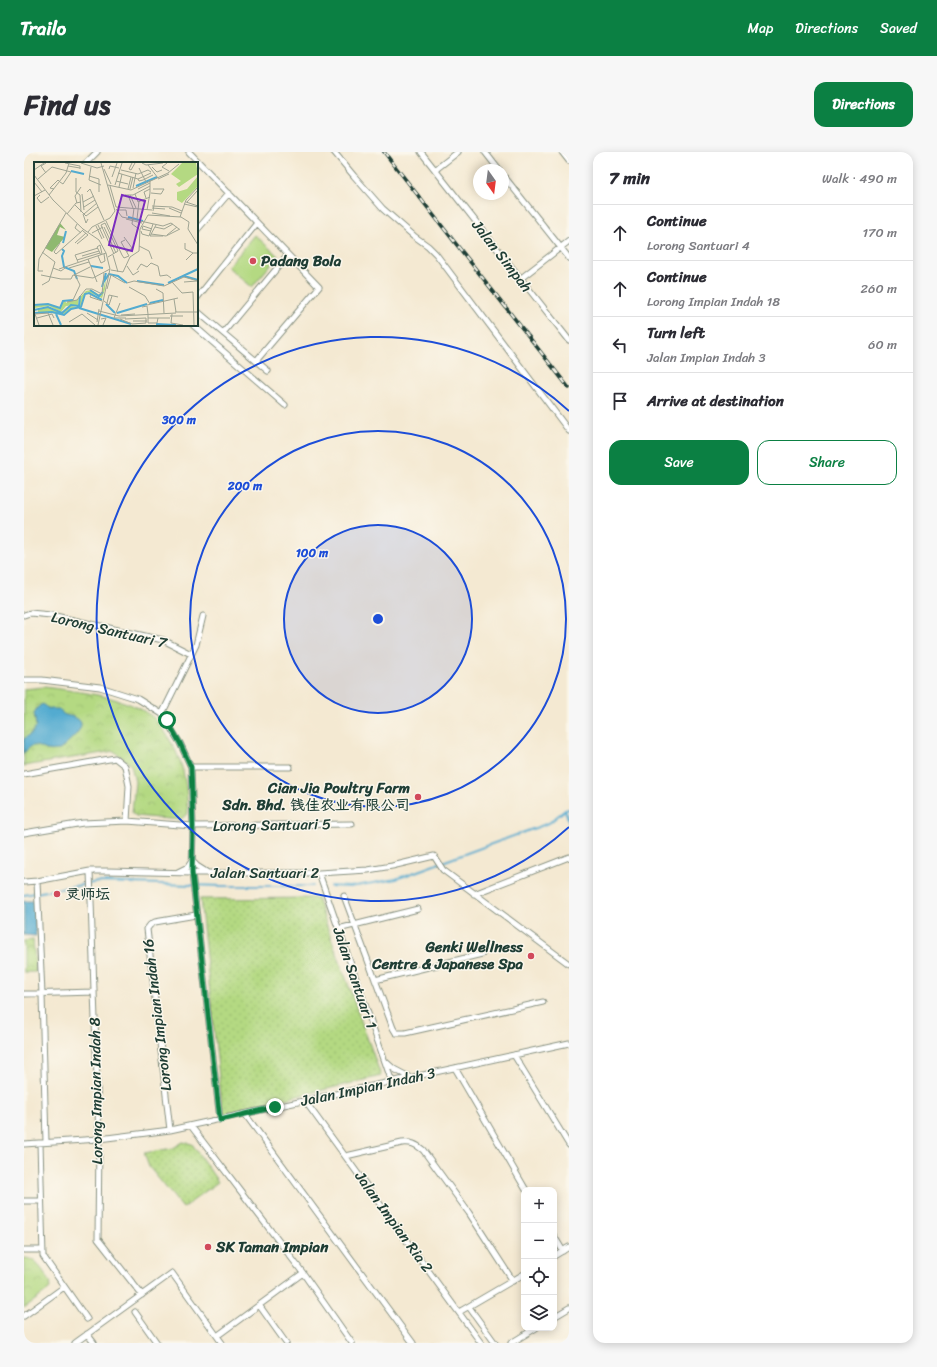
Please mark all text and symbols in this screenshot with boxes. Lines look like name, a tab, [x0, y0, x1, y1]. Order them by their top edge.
text: Trailo	[20, 12, 66, 45]
text: Map	[747, 16, 773, 41]
text: Directions	[795, 16, 858, 41]
text: Saved	[880, 16, 917, 41]
text: Find us	[24, 80, 111, 129]
button: Directions	[814, 82, 913, 127]
inset map	[34, 162, 198, 326]
text: 7 min	[609, 163, 650, 193]
north arrow	[473, 164, 509, 200]
text: Walk · 490 m	[822, 167, 897, 190]
text: Continue	[647, 208, 707, 234]
street label: Jalan Simpah	[464, 213, 539, 298]
text: 170 m	[862, 221, 897, 244]
icon: ahead	[609, 222, 631, 244]
text: Lorong Santuari 4	[647, 234, 750, 257]
place label: Padang Bola	[261, 248, 342, 274]
marker: Padang Bola	[248, 256, 258, 266]
text: Continue	[647, 264, 707, 290]
text: 260 m	[861, 277, 897, 300]
icon: ahead	[609, 278, 631, 300]
text: Lorong Impian Indah 18	[647, 290, 780, 313]
text: Turn left	[647, 320, 705, 346]
text: 60 m	[868, 333, 897, 356]
icon: left	[609, 334, 631, 356]
text: Jalan Impian Indah 3	[647, 346, 766, 369]
text: Arrive at destination	[647, 388, 784, 414]
icon: arrive	[609, 390, 631, 412]
text: 300 m	[161, 409, 197, 431]
button: Save	[609, 440, 749, 485]
button: Share	[757, 440, 897, 485]
text: 200 m	[227, 475, 263, 497]
text: 100 m	[296, 542, 329, 564]
street label: Lorong Santuari 7	[49, 604, 171, 656]
centre of rings	[371, 612, 385, 626]
route start	[158, 711, 176, 729]
place label: Cian Jia Poultry Farm Sdn. Bhd. 钱佳农业有限公司	[221, 775, 410, 818]
marker: Cian Jia Poultry Farm Sdn. Bhd. 钱佳农业有限公司	[413, 792, 423, 802]
street label: Lorong Santuari 5	[213, 811, 331, 839]
street label: Jalan Santuari 2	[210, 860, 320, 886]
place label: 灵师坛	[65, 881, 110, 907]
marker: 灵师坛	[52, 889, 62, 899]
street label: Jalan Santuari 1	[325, 923, 385, 1032]
place label: Genki Wellness Centre & Japanese Spa	[371, 934, 524, 977]
street label: Lorong Impian Indah 16	[135, 937, 179, 1093]
marker: Genki Wellness Centre & Japanese Spa	[526, 951, 536, 961]
street label: Lorong Impian Indah 8	[82, 1017, 110, 1165]
street label: Jalan Impian Indah 3	[297, 1060, 438, 1114]
route end	[266, 1098, 284, 1116]
street label: Jalan Impian Ria 2	[347, 1165, 440, 1279]
map controls	[521, 1187, 557, 1331]
button: +	[521, 1187, 557, 1223]
button: −	[521, 1223, 557, 1259]
place label: SK Taman Impian	[215, 1234, 329, 1260]
marker: SK Taman Impian	[203, 1242, 213, 1252]
button: locate	[521, 1259, 557, 1295]
button: layers	[521, 1295, 557, 1331]

